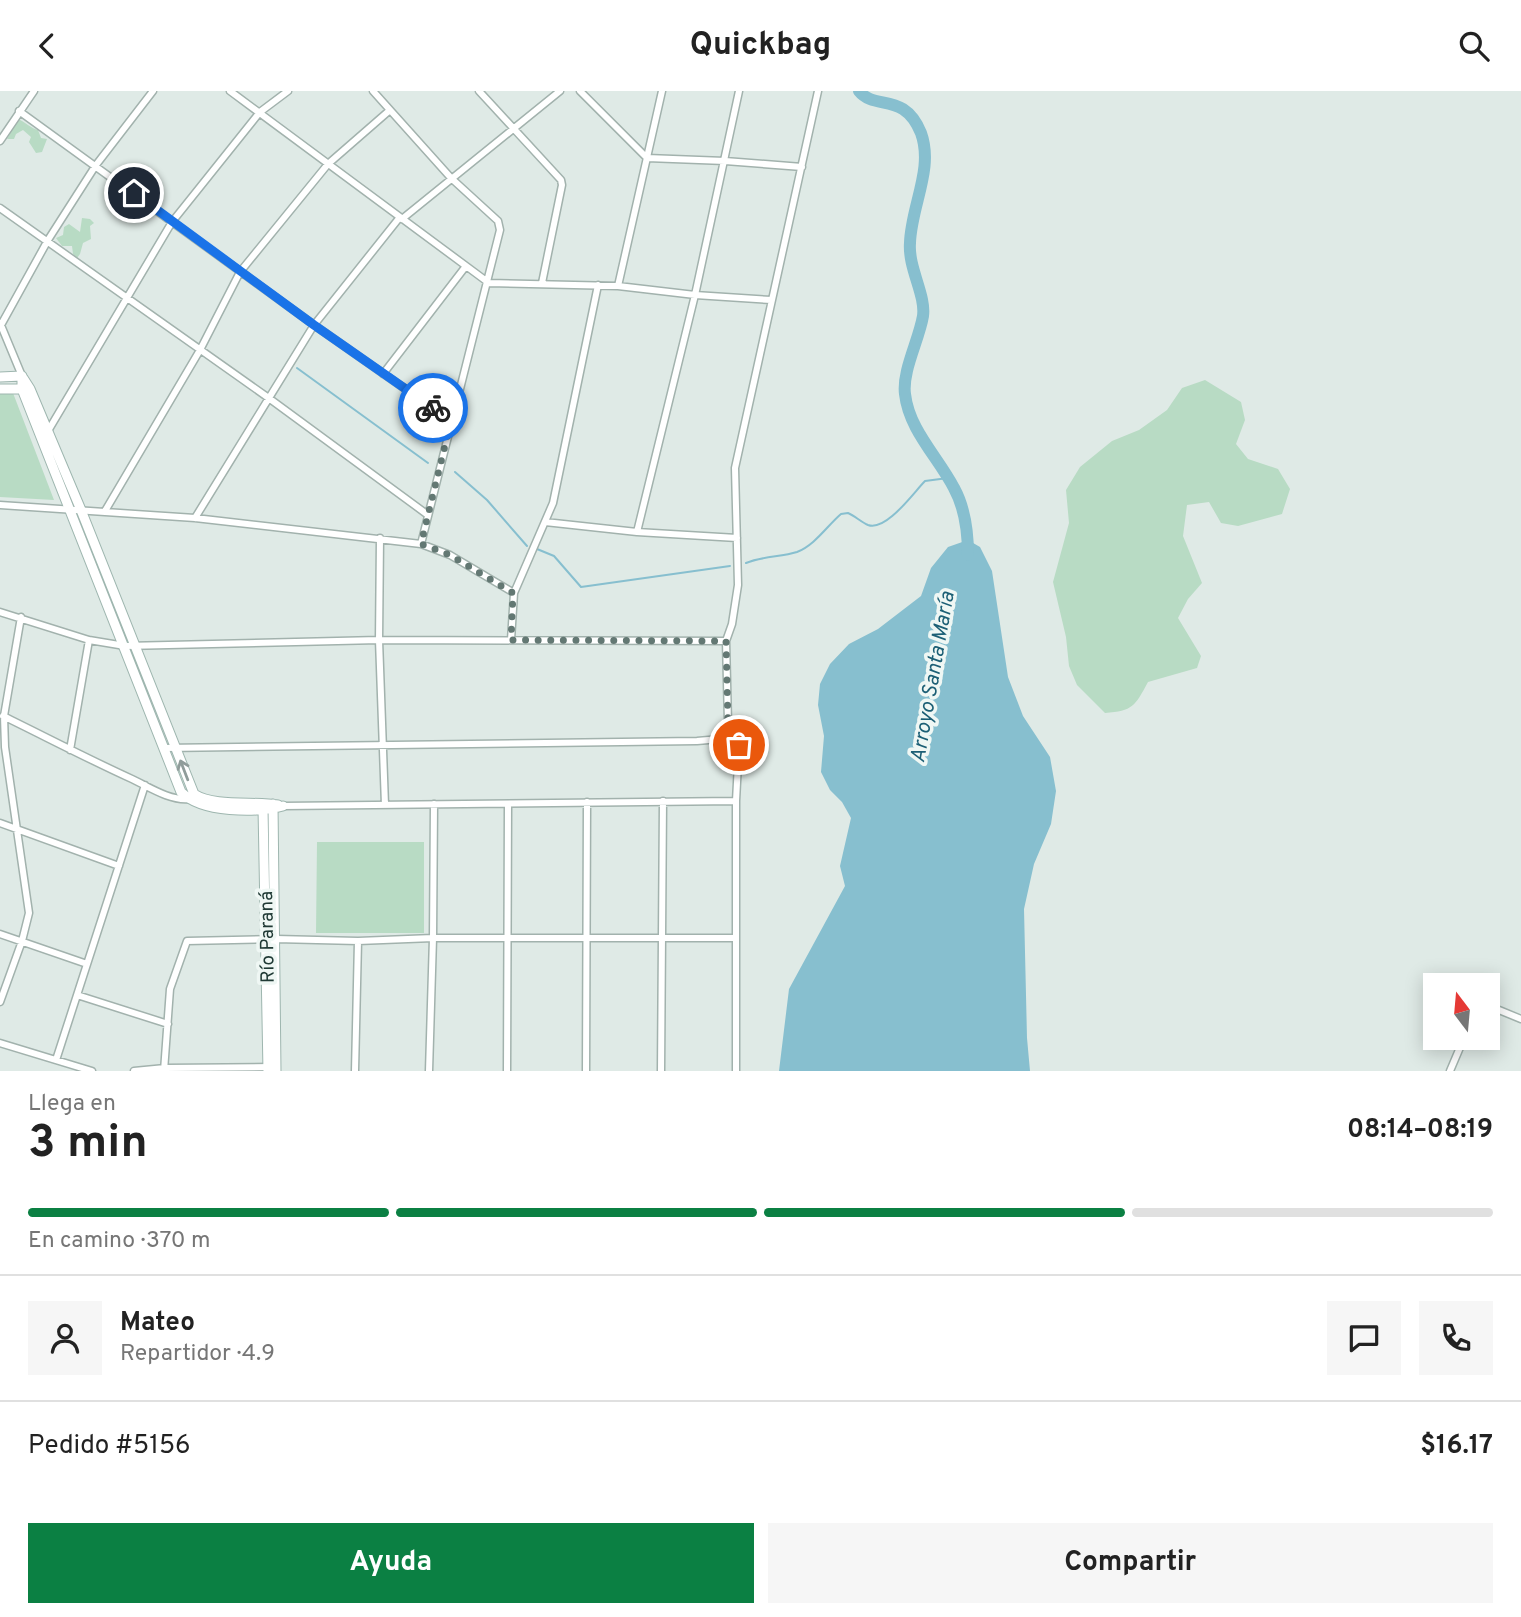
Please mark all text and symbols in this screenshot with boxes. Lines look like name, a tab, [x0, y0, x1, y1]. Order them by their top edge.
text: Quickbag	[690, 26, 831, 66]
icon: back	[28, 27, 66, 65]
icon: search	[1455, 27, 1493, 65]
pin	[104, 163, 164, 223]
icon: home	[115, 174, 153, 212]
courier	[398, 373, 468, 443]
icon: bike	[414, 389, 452, 427]
water label: Arroyo Santa María	[905, 589, 962, 765]
pin	[709, 715, 769, 775]
icon: bag	[720, 726, 758, 764]
one-way arrow	[177, 759, 189, 781]
street label: Río Paraná	[255, 891, 281, 983]
north arrow	[1423, 973, 1500, 1050]
map controls	[1423, 973, 1500, 1050]
text: Llega en	[28, 1090, 116, 1119]
text: 08:14–08:19	[1347, 1114, 1493, 1147]
text: 3 min	[28, 1115, 148, 1174]
text: En camino · 370 m	[28, 1227, 211, 1256]
button: person	[28, 1301, 102, 1375]
button: chat	[1327, 1301, 1401, 1375]
button: phone	[1419, 1301, 1493, 1375]
text: Mateo	[120, 1307, 195, 1340]
text: Repartidor · 4.9	[120, 1340, 275, 1369]
text: Pedido #5156	[28, 1430, 191, 1463]
text: $16.17	[1420, 1430, 1493, 1463]
button: Ayuda	[28, 1523, 754, 1603]
button: Compartir	[768, 1523, 1493, 1603]

